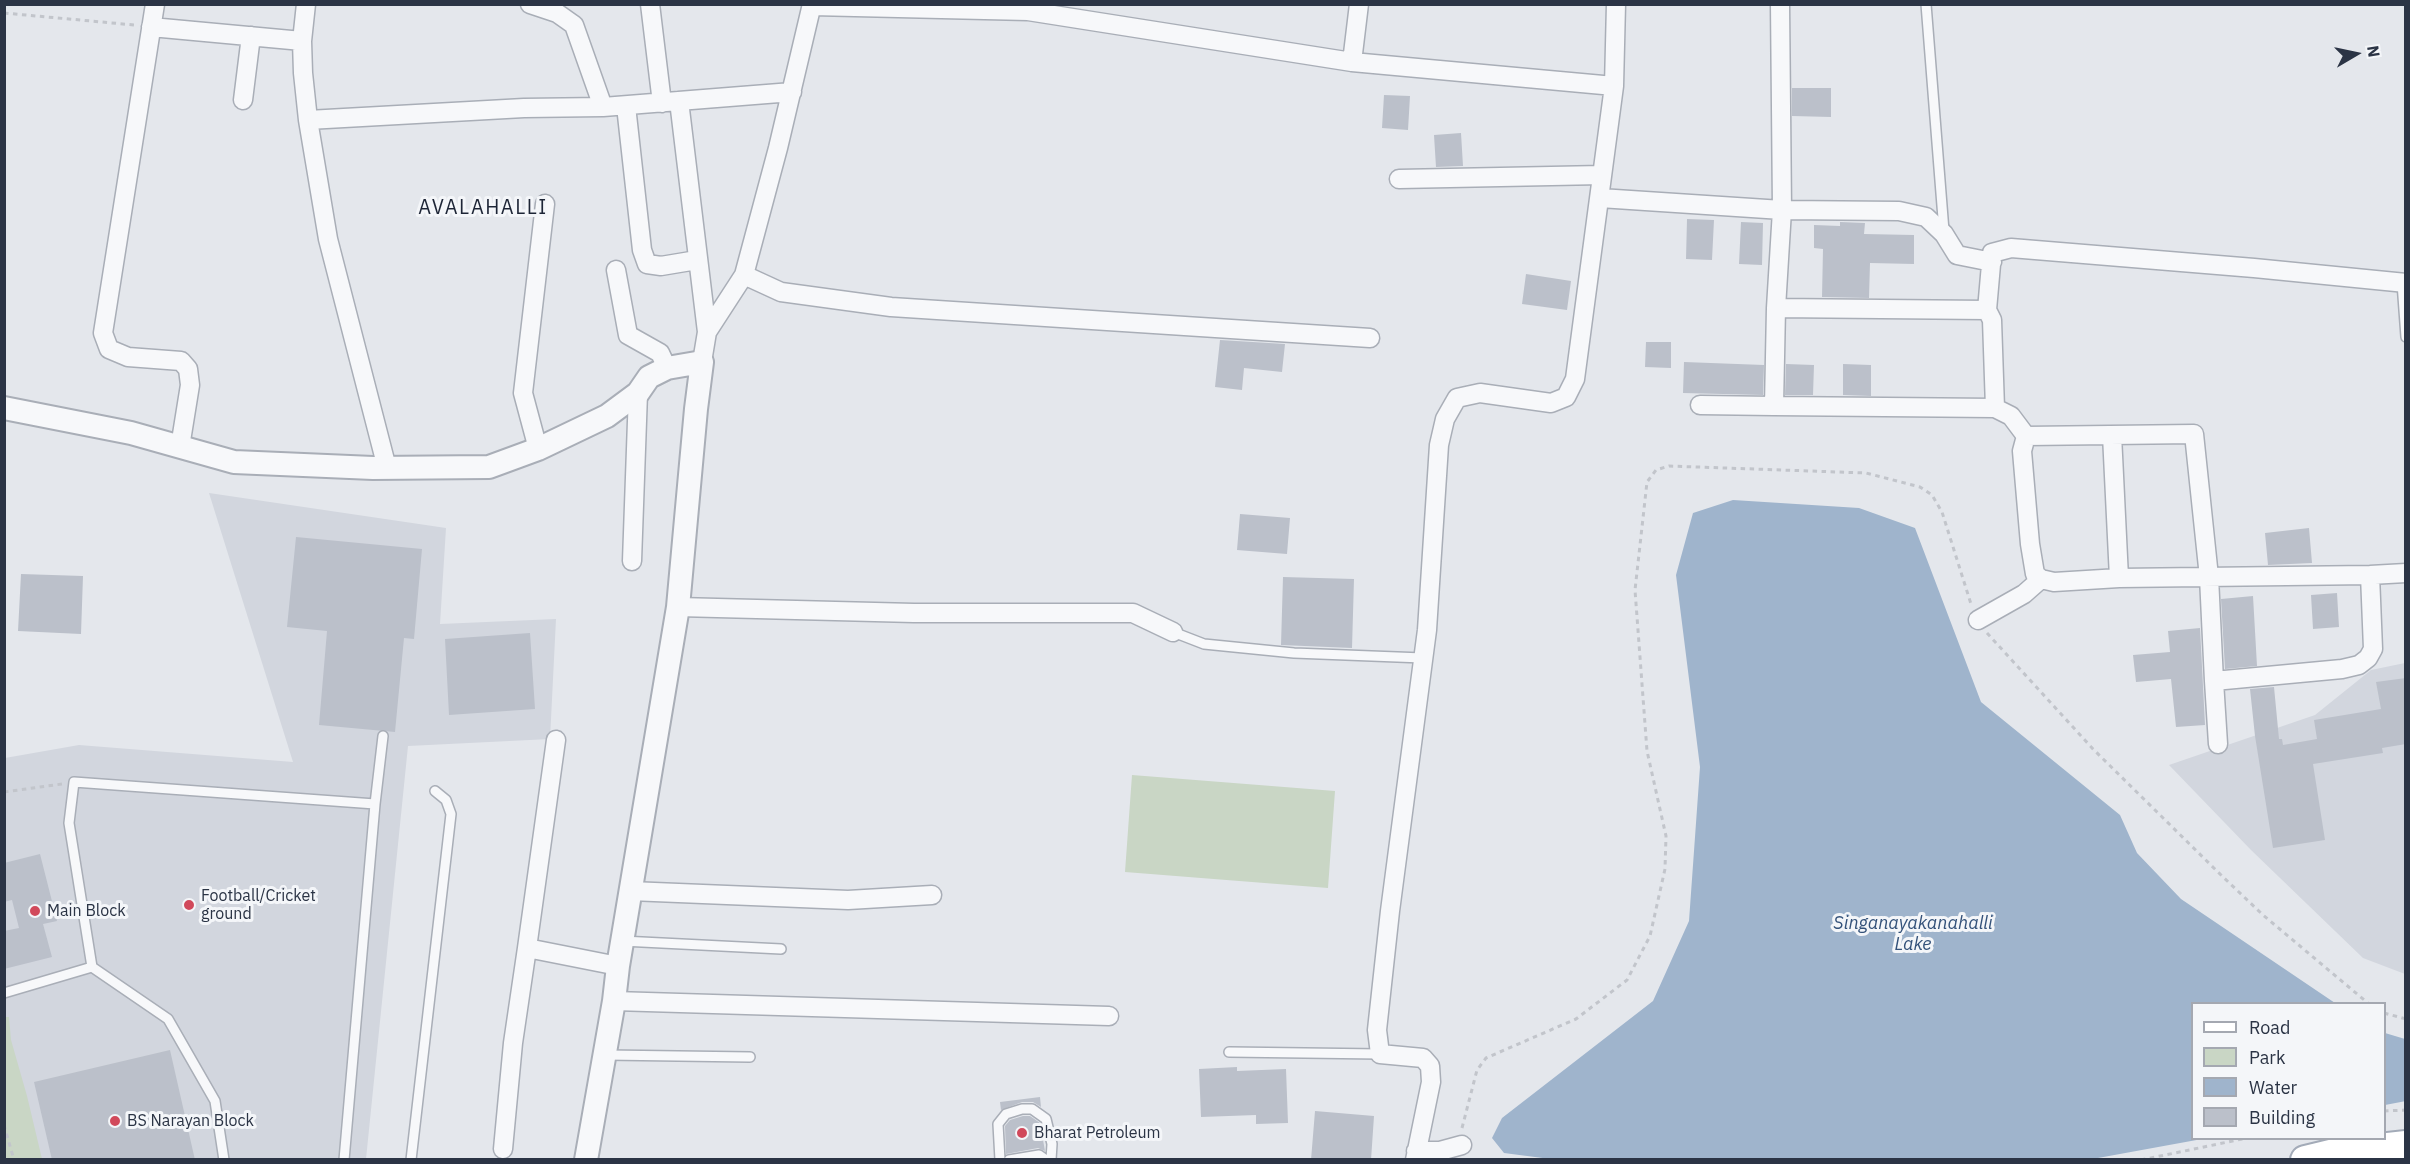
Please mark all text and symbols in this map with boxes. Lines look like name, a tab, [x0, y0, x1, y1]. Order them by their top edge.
north arrow	[2326, 24, 2386, 84]
text: N	[2363, 44, 2385, 58]
district label: AVALAHALLI	[418, 196, 548, 220]
place label: Football/Cricket ground	[201, 886, 316, 924]
marker: Football/Cricket ground	[182, 898, 196, 912]
place label: Main Block	[47, 901, 126, 921]
marker: Main Block	[28, 904, 42, 918]
water label: Singanayakanahalli Lake	[1833, 913, 1993, 956]
legend	[2191, 1002, 2386, 1140]
text: Road	[2249, 1016, 2290, 1039]
text: Park	[2249, 1046, 2285, 1069]
text: Water	[2249, 1076, 2297, 1099]
text: Building	[2249, 1106, 2315, 1129]
place label: BS Narayan Block	[127, 1111, 254, 1131]
marker: BS Narayan Block	[108, 1114, 122, 1128]
place label: Bharat Petroleum	[1034, 1123, 1161, 1143]
marker: Bharat Petroleum	[1015, 1126, 1029, 1140]

